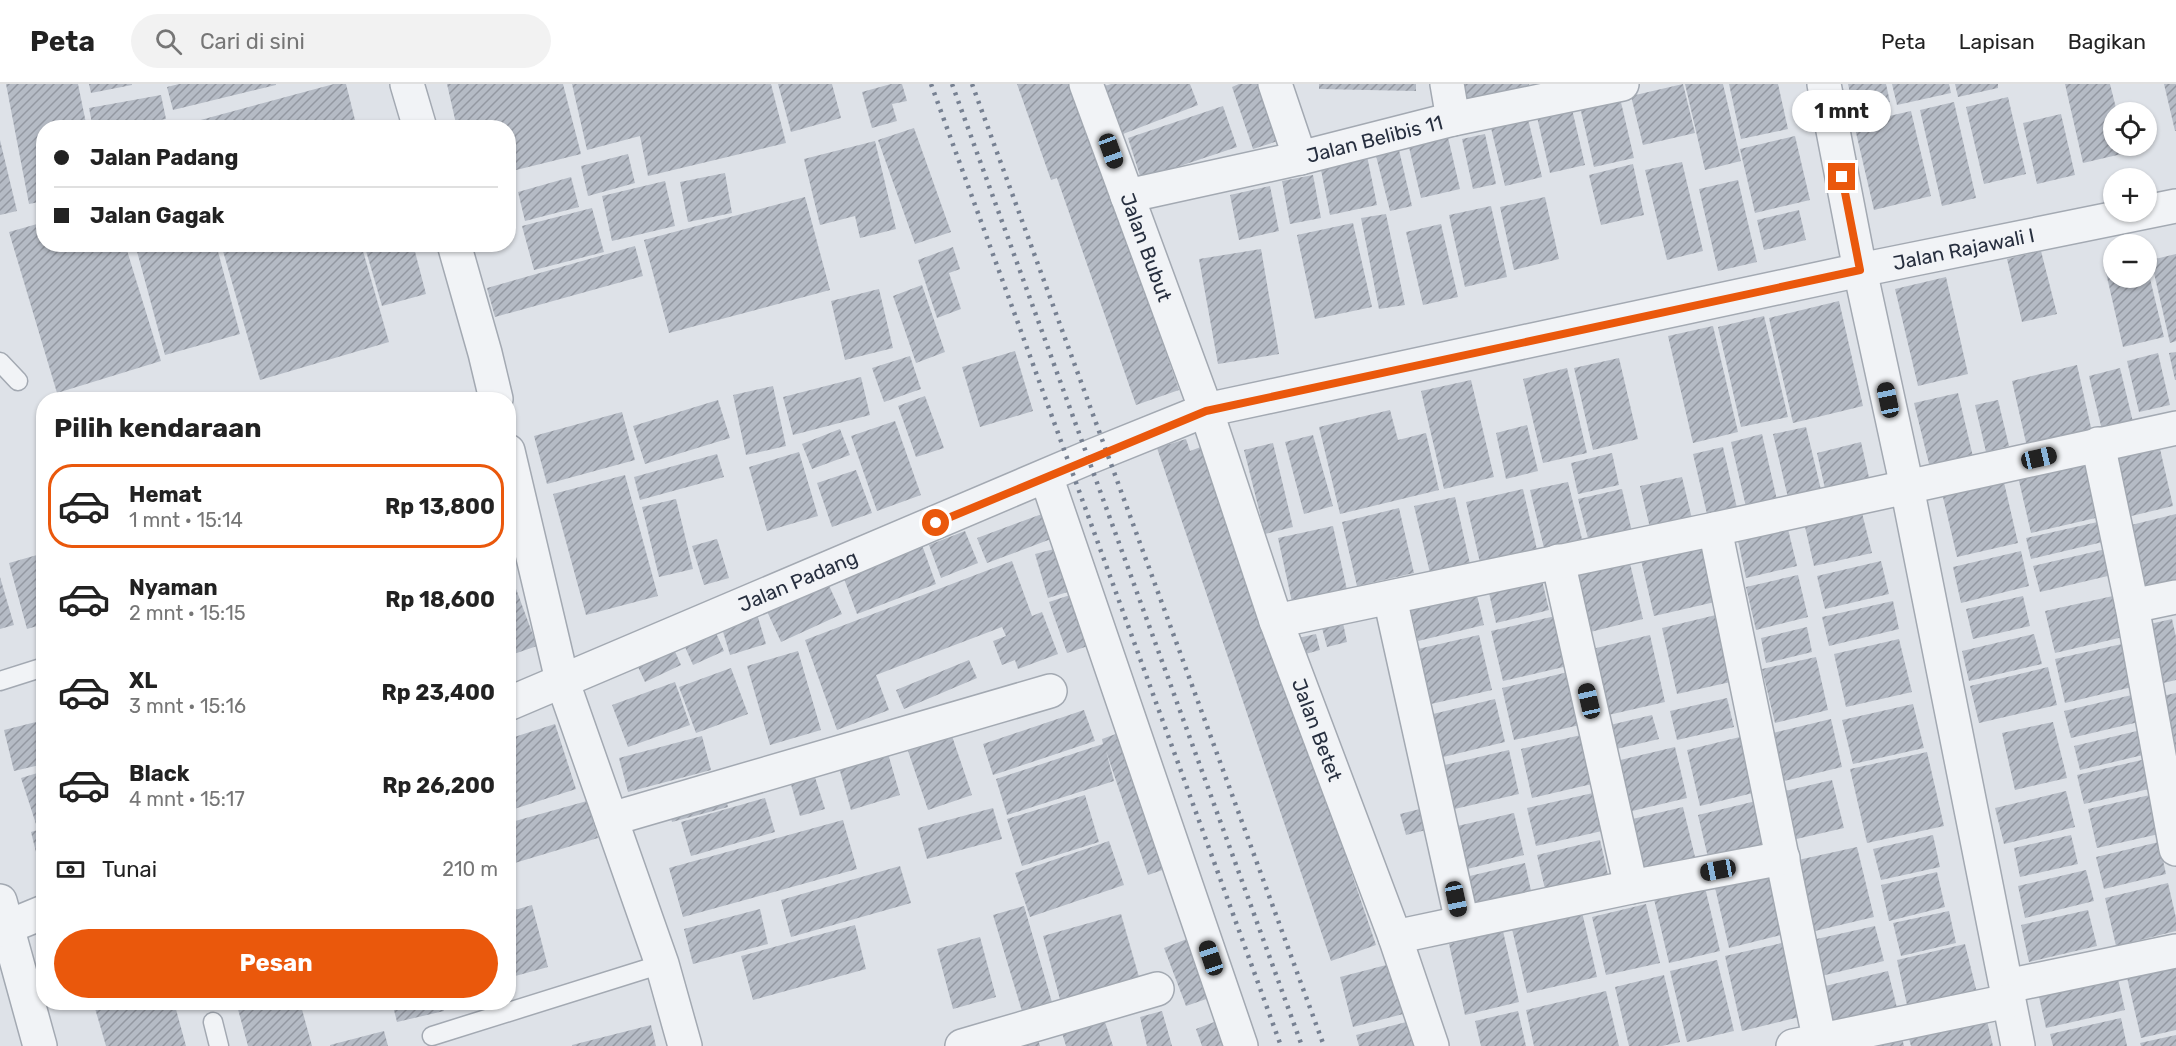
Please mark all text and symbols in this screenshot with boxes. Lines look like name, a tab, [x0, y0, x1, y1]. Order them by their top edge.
search box	[131, 14, 551, 68]
text: Peta	[30, 25, 95, 58]
icon: search	[152, 25, 185, 58]
text: Cari di sini	[200, 28, 305, 55]
text: Peta	[1881, 29, 1926, 54]
text: Lapisan	[1959, 29, 2035, 54]
text: Bagikan	[2068, 29, 2146, 54]
callout: 1 mnt	[1792, 90, 1892, 132]
text: 1 mnt	[1814, 99, 1869, 123]
map controls	[2103, 102, 2157, 288]
button: locate	[2103, 102, 2157, 156]
street label: Jalan Belibis 11	[1304, 110, 1445, 168]
car	[1096, 131, 1126, 171]
text: Jalan Padang	[90, 144, 238, 171]
route end	[1828, 163, 1855, 190]
button: +	[2103, 168, 2157, 222]
street label: Jalan Bubut	[1115, 190, 1177, 305]
text: Jalan Gagak	[90, 202, 224, 229]
street label: Jalan Rajawali I	[1891, 223, 2037, 275]
button: −	[2103, 234, 2157, 288]
car	[1875, 381, 1901, 419]
text: Pilih kendaraan	[54, 412, 262, 444]
car	[2019, 445, 2059, 471]
icon: car	[57, 479, 111, 533]
text: Hemat	[129, 481, 202, 508]
text: Rp 13,800	[385, 493, 495, 520]
text: 1 mnt · 15:14	[129, 508, 243, 532]
route start	[922, 509, 949, 536]
street label: Jalan Padang	[735, 545, 861, 617]
icon: car	[57, 572, 111, 626]
text: Nyaman	[129, 574, 218, 601]
text: Rp 18,600	[385, 586, 495, 613]
text: 2 mnt · 15:15	[129, 601, 246, 625]
icon: car	[57, 665, 111, 719]
text: XL	[129, 667, 157, 694]
street label: Jalan Betet	[1287, 675, 1347, 785]
text: Rp 23,400	[382, 679, 495, 706]
car	[1576, 681, 1602, 721]
text: 3 mnt · 15:16	[129, 694, 246, 718]
icon: car	[57, 758, 111, 812]
text: Black	[129, 760, 190, 787]
text: Rp 26,200	[382, 772, 495, 799]
text: 4 mnt · 15:17	[129, 787, 245, 811]
icon: cash	[54, 853, 87, 886]
text: Tunai	[102, 856, 157, 883]
text: 210 m	[442, 857, 498, 881]
car	[1699, 858, 1737, 882]
car	[1443, 880, 1469, 918]
button: Pesan	[54, 929, 498, 998]
car	[1197, 938, 1225, 978]

